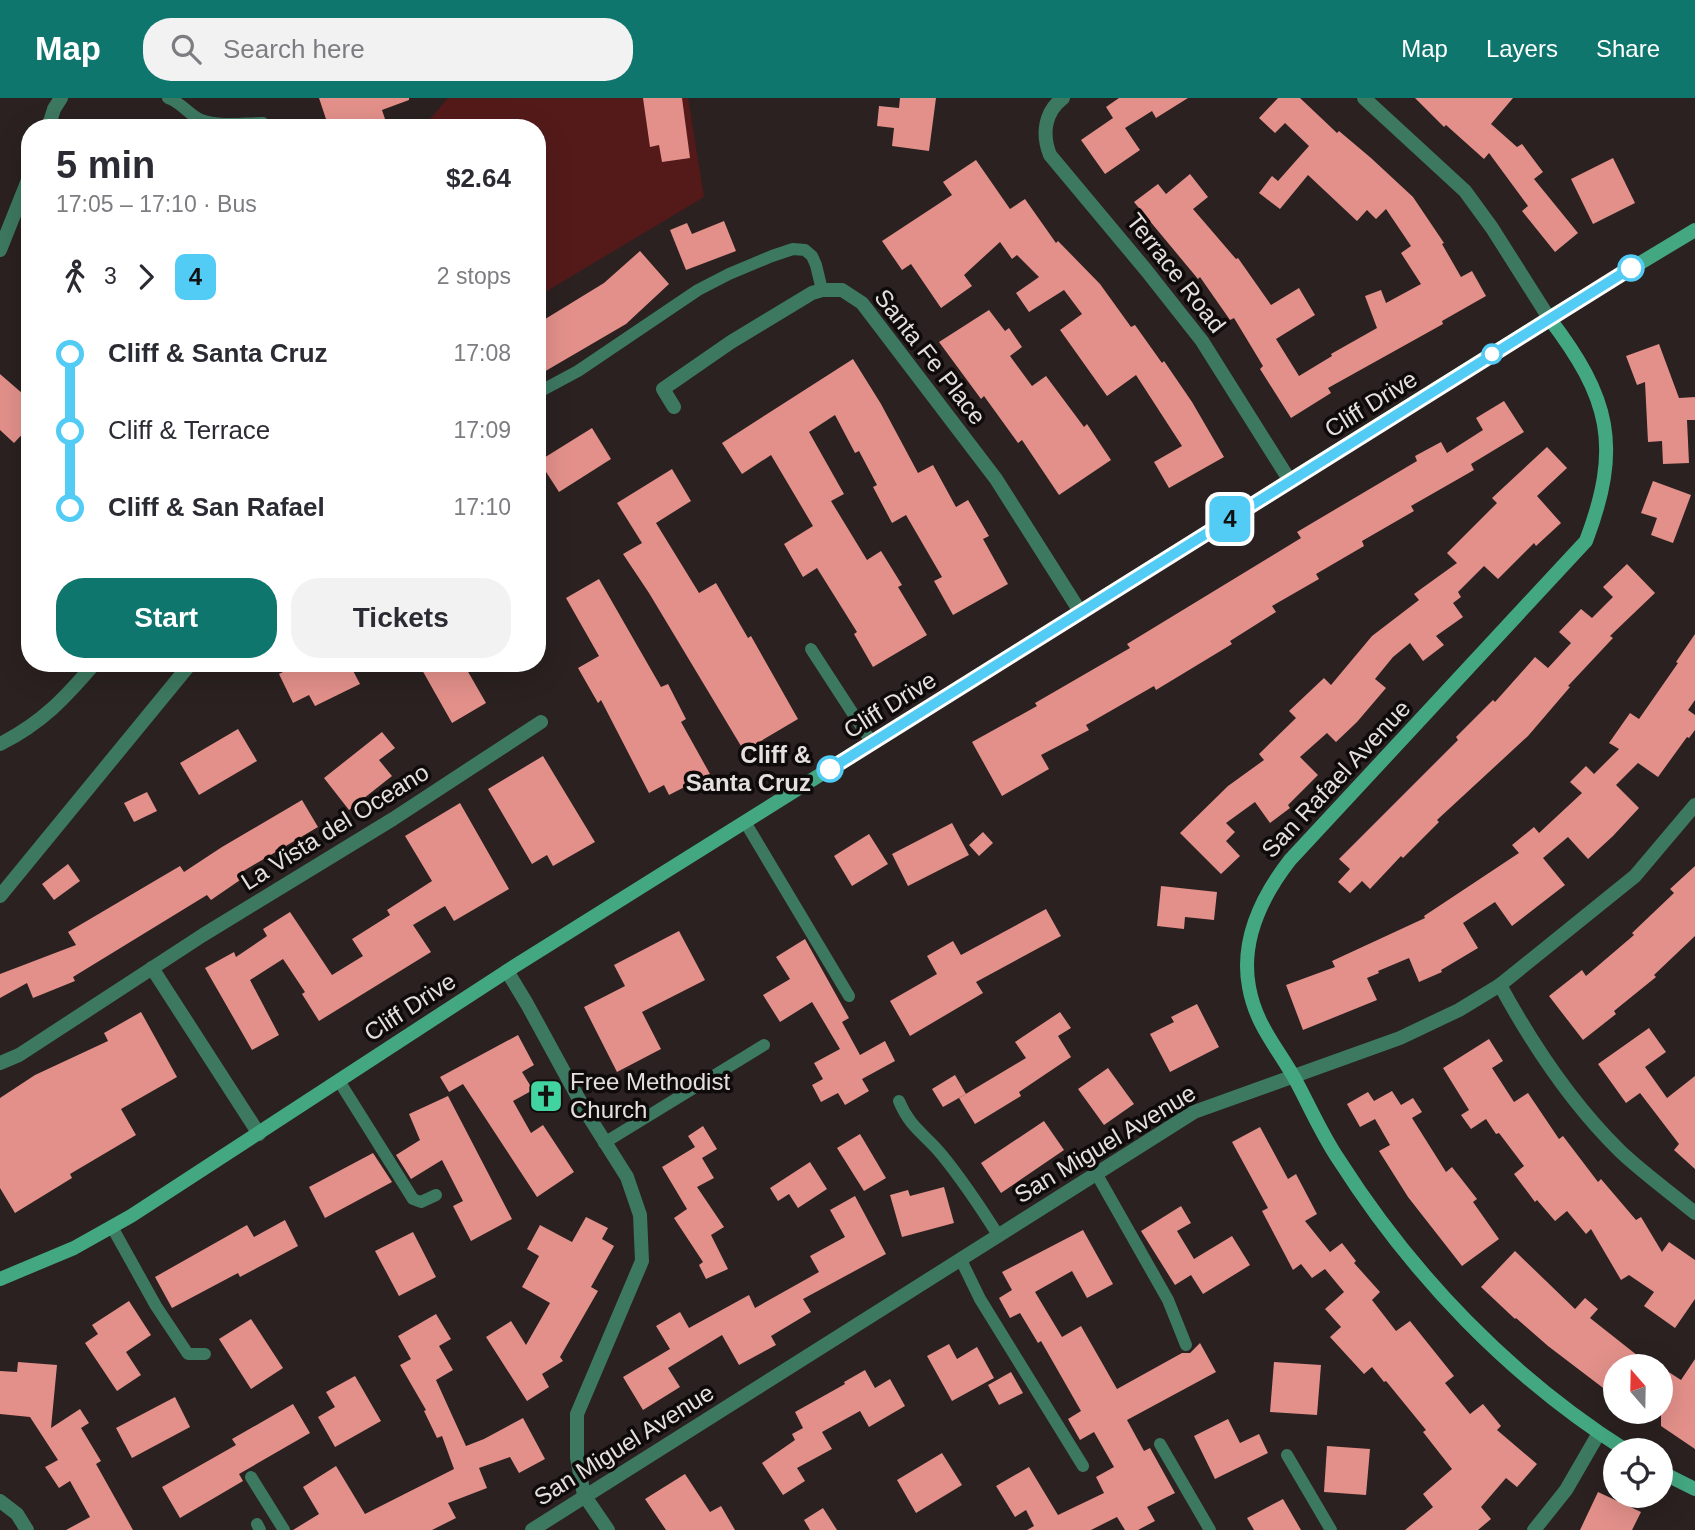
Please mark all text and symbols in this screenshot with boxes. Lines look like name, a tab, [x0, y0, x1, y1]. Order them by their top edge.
search box	[143, 18, 633, 81]
text: Map	[35, 30, 101, 67]
icon: search	[167, 30, 205, 68]
text: Search here	[223, 34, 365, 64]
text: Map	[1401, 35, 1448, 62]
text: Layers	[1486, 35, 1558, 62]
text: Share	[1596, 35, 1660, 62]
text: 5 min	[56, 144, 155, 186]
text: $2.64	[446, 163, 511, 193]
text: 17:05 – 17:10 · Bus	[56, 191, 257, 217]
street label: Terrace Road	[1121, 208, 1231, 338]
unlabelled marker	[1618, 255, 1644, 281]
icon: walk	[56, 258, 94, 296]
icon: forward	[127, 258, 165, 296]
text: 3	[104, 263, 117, 289]
text: 4	[189, 263, 202, 290]
text: 2 stops	[437, 263, 511, 289]
street label: Santa Fe Place	[869, 284, 992, 430]
text: Cliff & Santa Cruz	[108, 338, 328, 368]
text: 17:08	[453, 340, 511, 366]
unlabelled marker	[1482, 344, 1502, 364]
street label: Cliff Drive	[1320, 365, 1422, 442]
text: Cliff & Terrace	[108, 415, 270, 445]
text: 17:09	[453, 417, 511, 443]
text: Cliff & San Rafael	[108, 492, 325, 522]
text: 17:10	[453, 494, 511, 520]
line badge: 4	[1207, 496, 1253, 542]
text: 4	[1223, 505, 1237, 532]
button: Start	[56, 578, 277, 658]
button: Tickets	[291, 578, 511, 658]
street label: Cliff Drive	[839, 666, 941, 743]
street label: San Rafael Avenue	[1256, 694, 1415, 863]
place label: Cliff & Santa Cruz	[686, 741, 811, 796]
marker: Cliff & Santa Cruz	[817, 756, 843, 782]
street label: La Vista del Oceano	[236, 758, 433, 895]
street label: Cliff Drive	[359, 967, 461, 1046]
place label: Free Methodist Church	[570, 1068, 730, 1123]
church icon: Free Methodist Church	[527, 1077, 565, 1115]
street label: San Miguel Avenue	[1009, 1079, 1200, 1208]
north arrow	[1603, 1354, 1673, 1424]
map controls	[1603, 1354, 1673, 1508]
street label: San Miguel Avenue	[529, 1378, 718, 1511]
button: locate	[1603, 1438, 1673, 1508]

